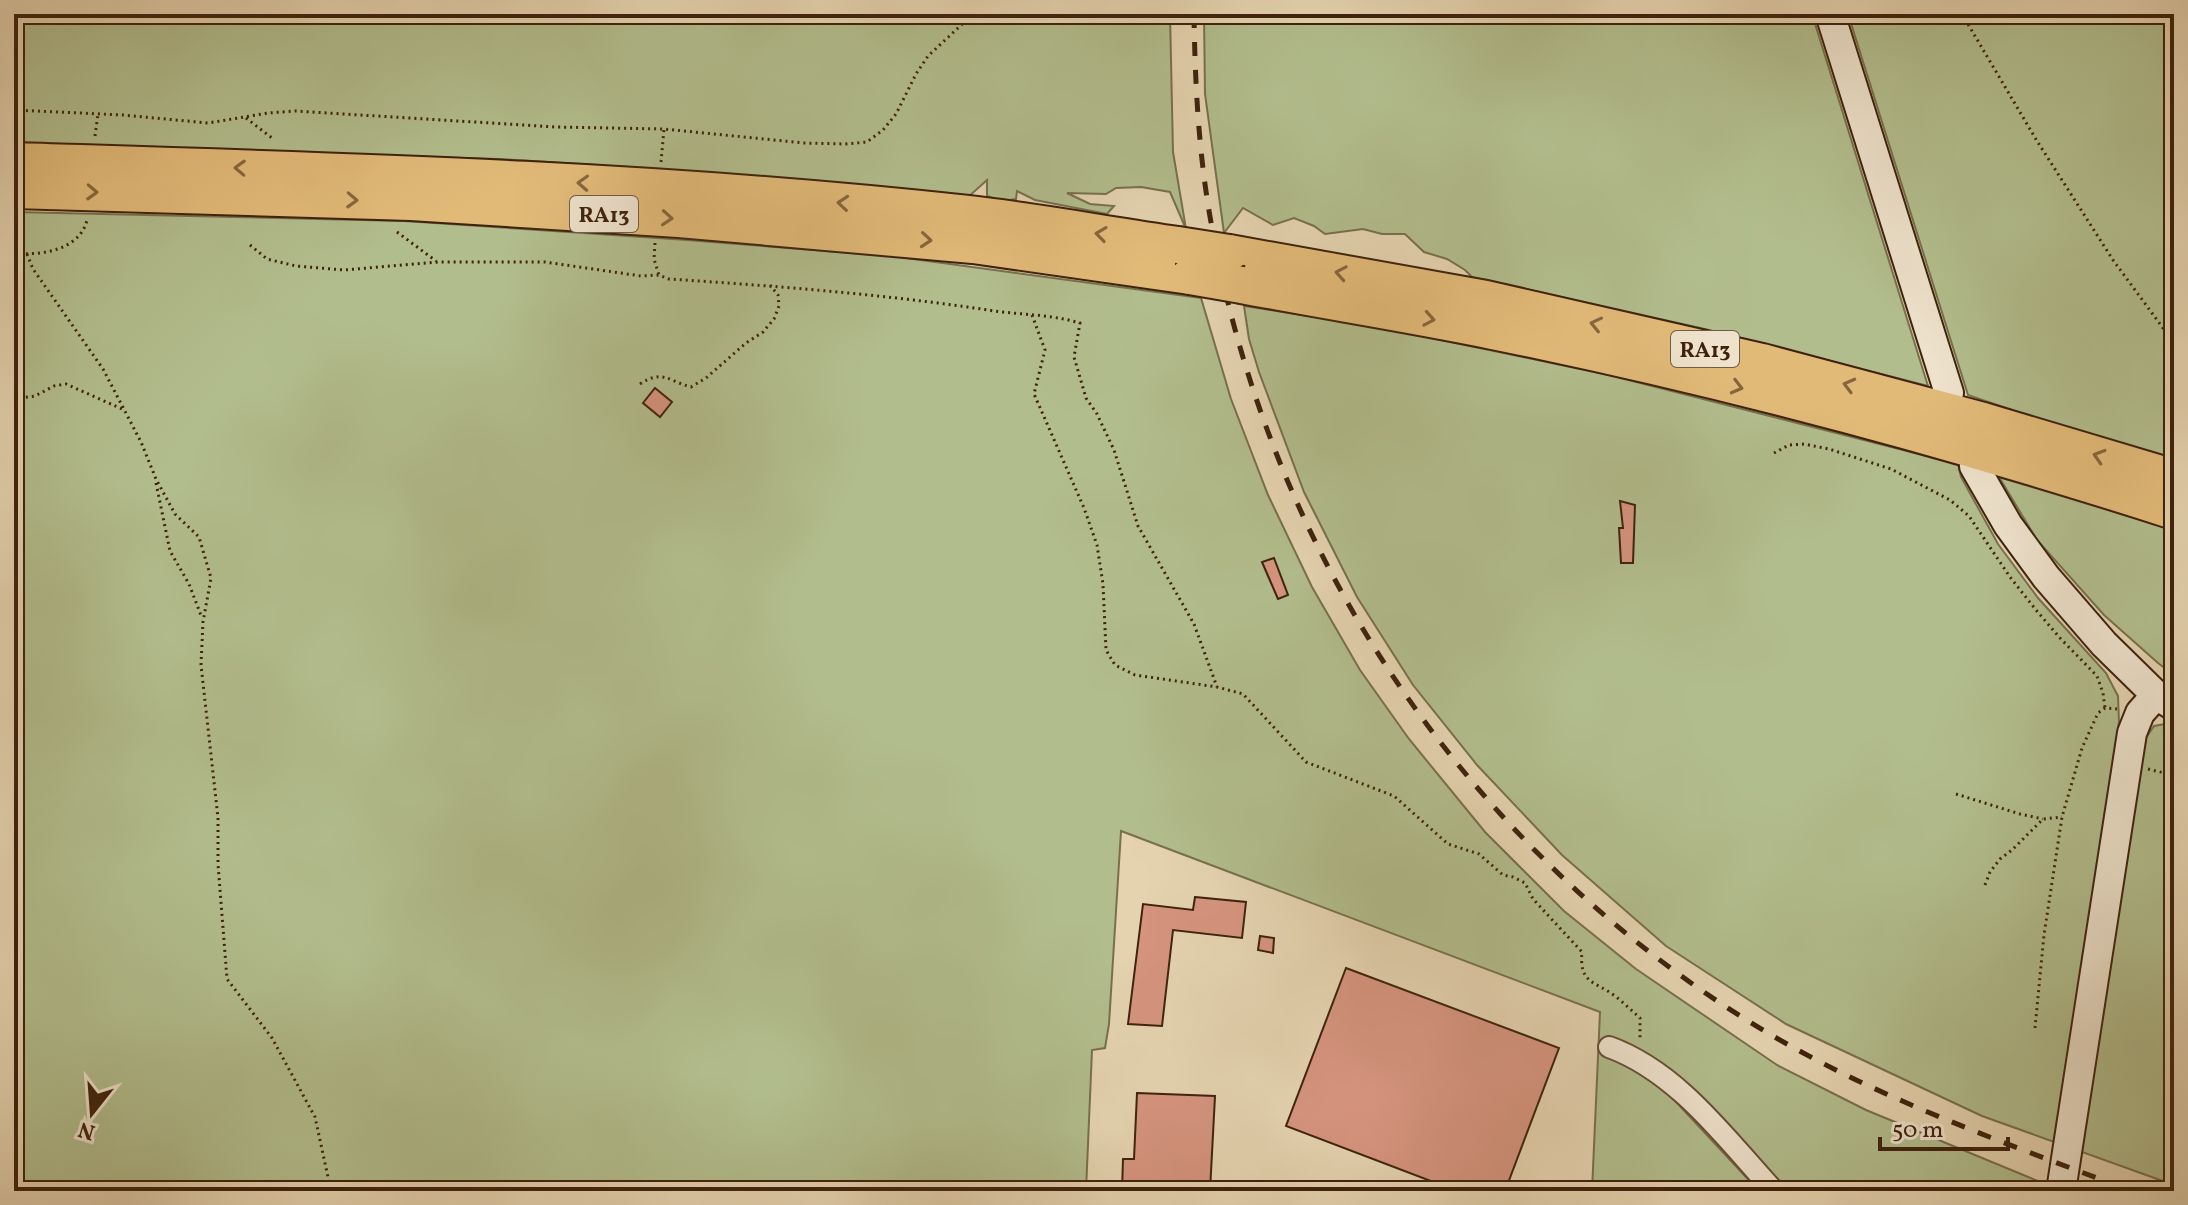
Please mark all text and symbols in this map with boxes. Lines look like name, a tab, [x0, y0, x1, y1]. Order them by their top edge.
one-way arrow	[233, 159, 246, 176]
one-way arrow	[576, 175, 589, 192]
one-way arrow	[86, 184, 99, 201]
one-way arrow	[346, 191, 359, 209]
one-way arrow	[836, 195, 849, 212]
road number: RA13	[570, 196, 638, 232]
one-way arrow	[661, 209, 674, 226]
one-way arrow	[1094, 226, 1108, 243]
one-way arrow	[920, 232, 933, 249]
one-way arrow	[1335, 266, 1348, 283]
one-way arrow	[1422, 310, 1436, 327]
one-way arrow	[1590, 316, 1604, 333]
road number: RA13	[1671, 331, 1739, 367]
one-way arrow	[1730, 378, 1744, 395]
one-way arrow	[1843, 378, 1857, 394]
one-way arrow	[2093, 449, 2107, 465]
north arrow	[52, 1073, 132, 1153]
scale bar	[1880, 1101, 2008, 1151]
text: N	[75, 1113, 99, 1147]
text: 50 m	[1892, 1114, 1944, 1148]

